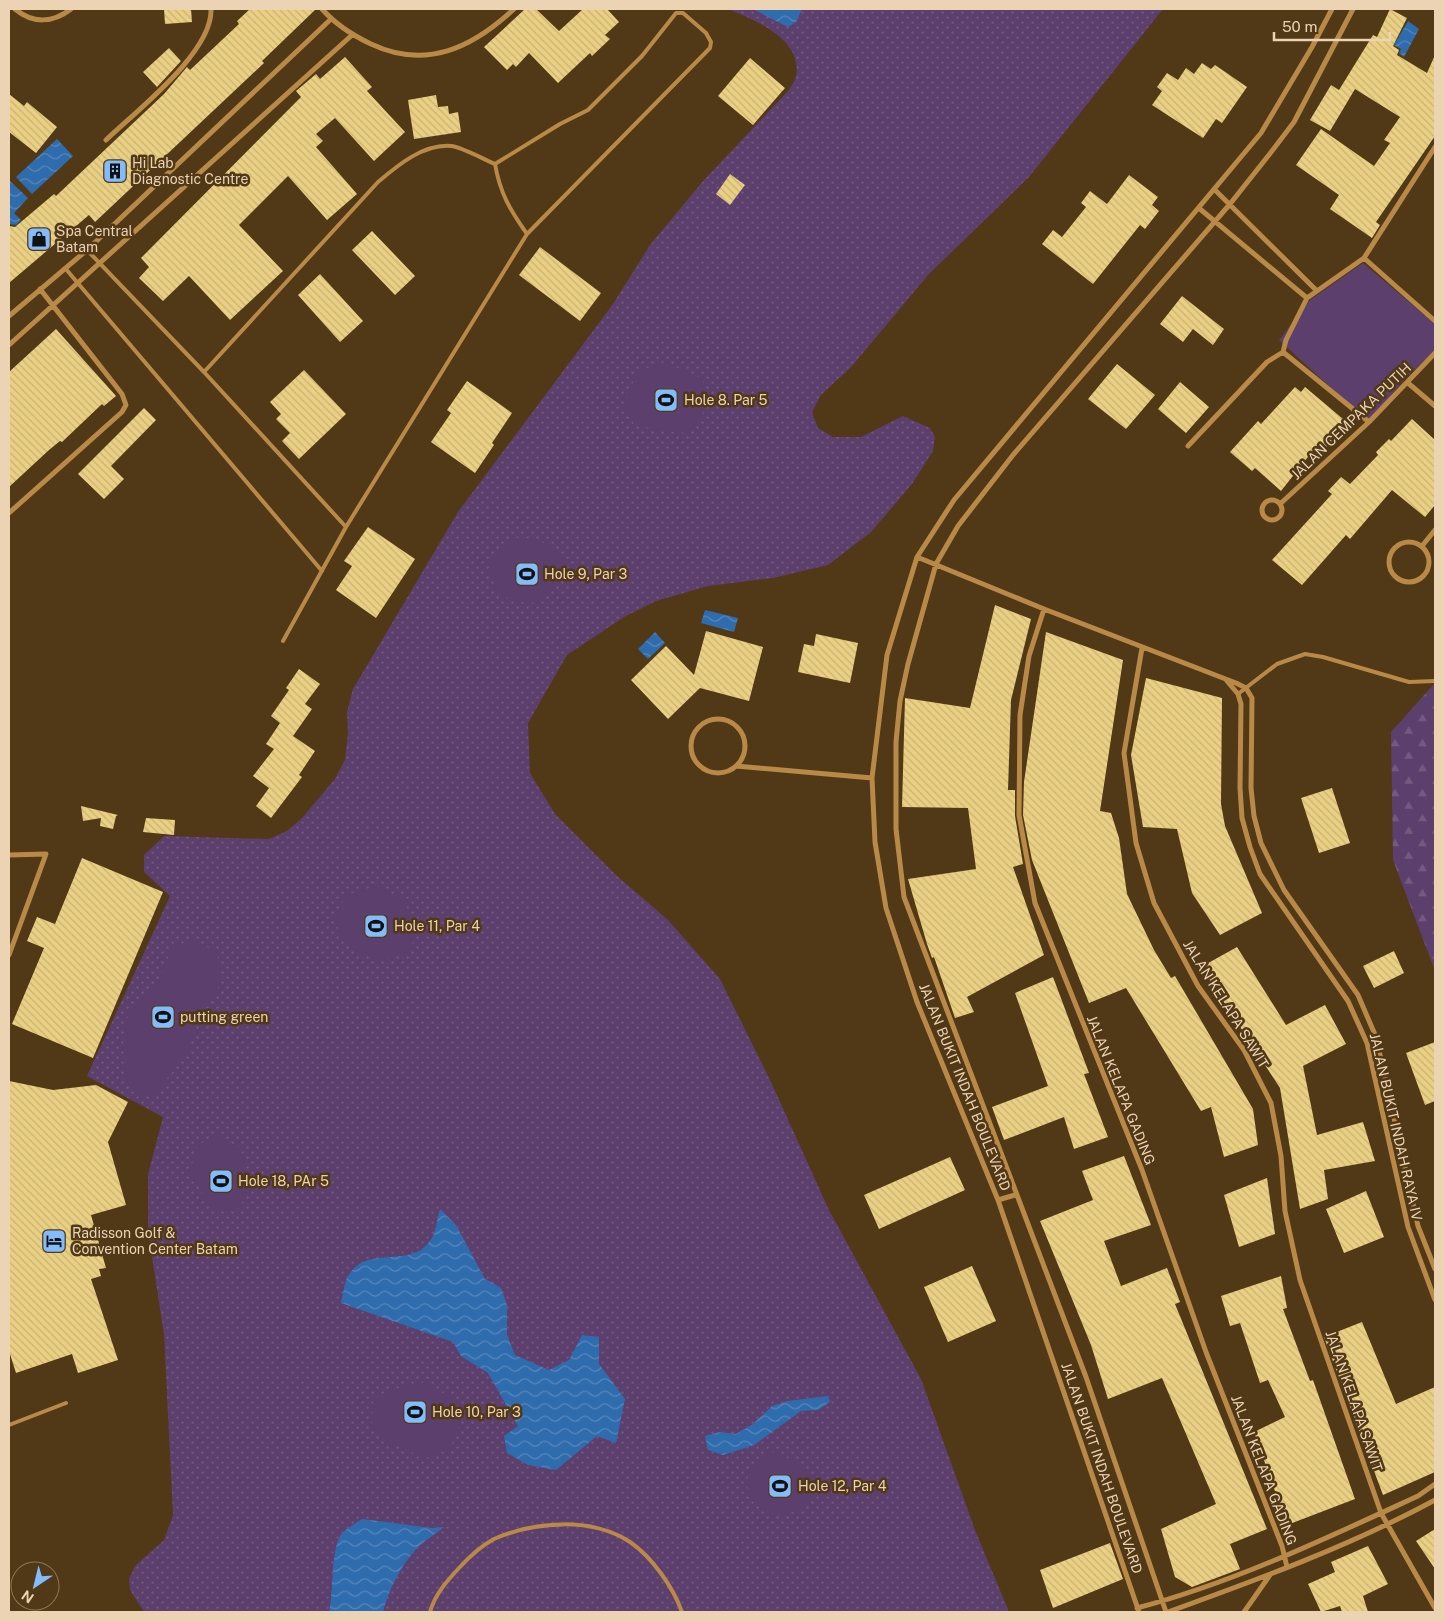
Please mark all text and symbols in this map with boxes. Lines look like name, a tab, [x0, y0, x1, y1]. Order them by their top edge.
scale bar	[1274, 10, 1390, 42]
text: 50 m	[1282, 18, 1317, 35]
place label: Hi Lab Diagnostic Centre	[132, 155, 248, 187]
building icon: Hi Lab Diagnostic Centre	[102, 158, 128, 184]
place label: Spa Central Batam	[56, 223, 133, 255]
shop icon: Spa Central Batam	[26, 226, 52, 252]
street label: JALAN CEMPAKA PUTIH	[1288, 359, 1414, 483]
sports icon: Hole 8. Par 5	[653, 387, 679, 413]
place label: Hole 8. Par 5	[684, 392, 768, 408]
sports icon: Hole 9, Par 3	[514, 561, 540, 587]
place label: Hole 9, Par 3	[544, 566, 628, 582]
sports icon: Hole 11, Par 4	[363, 913, 389, 939]
place label: Hole 11, Par 4	[394, 918, 480, 934]
street label: JALAN KELAPA SAWIT	[1180, 937, 1272, 1071]
street label: JALAN BUKIT INDAH BOULEVARD	[916, 981, 1014, 1193]
sports icon: putting green	[150, 1004, 176, 1030]
place label: putting green	[180, 1009, 268, 1025]
street label: JALAN KELAPA GADING	[1084, 1013, 1158, 1167]
street label: JALAN BUKIT INDAH RAYA IV	[1367, 1032, 1426, 1223]
sports icon: Hole 18, PAr 5	[208, 1168, 234, 1194]
place label: Hole 18, PAr 5	[238, 1173, 329, 1189]
place label: Radisson Golf & Convention Center Batam	[72, 1225, 238, 1257]
hotel icon: Radisson Golf & Convention Center Batam	[41, 1228, 67, 1254]
street label: JALAN KELAPA SAWIT	[1322, 1328, 1386, 1474]
street label: JALAN BUKIT INDAH BOULEVARD	[1058, 1360, 1146, 1576]
street label: JALAN KELAPA GADING	[1228, 1393, 1300, 1547]
sports icon: Hole 10, Par 3	[402, 1399, 428, 1425]
place label: Hole 10, Par 3	[432, 1404, 521, 1420]
sports icon: Hole 12, Par 4	[767, 1473, 793, 1499]
place label: Hole 12, Par 4	[798, 1478, 887, 1494]
north arrow	[10, 1561, 60, 1611]
text: N	[18, 1587, 37, 1606]

